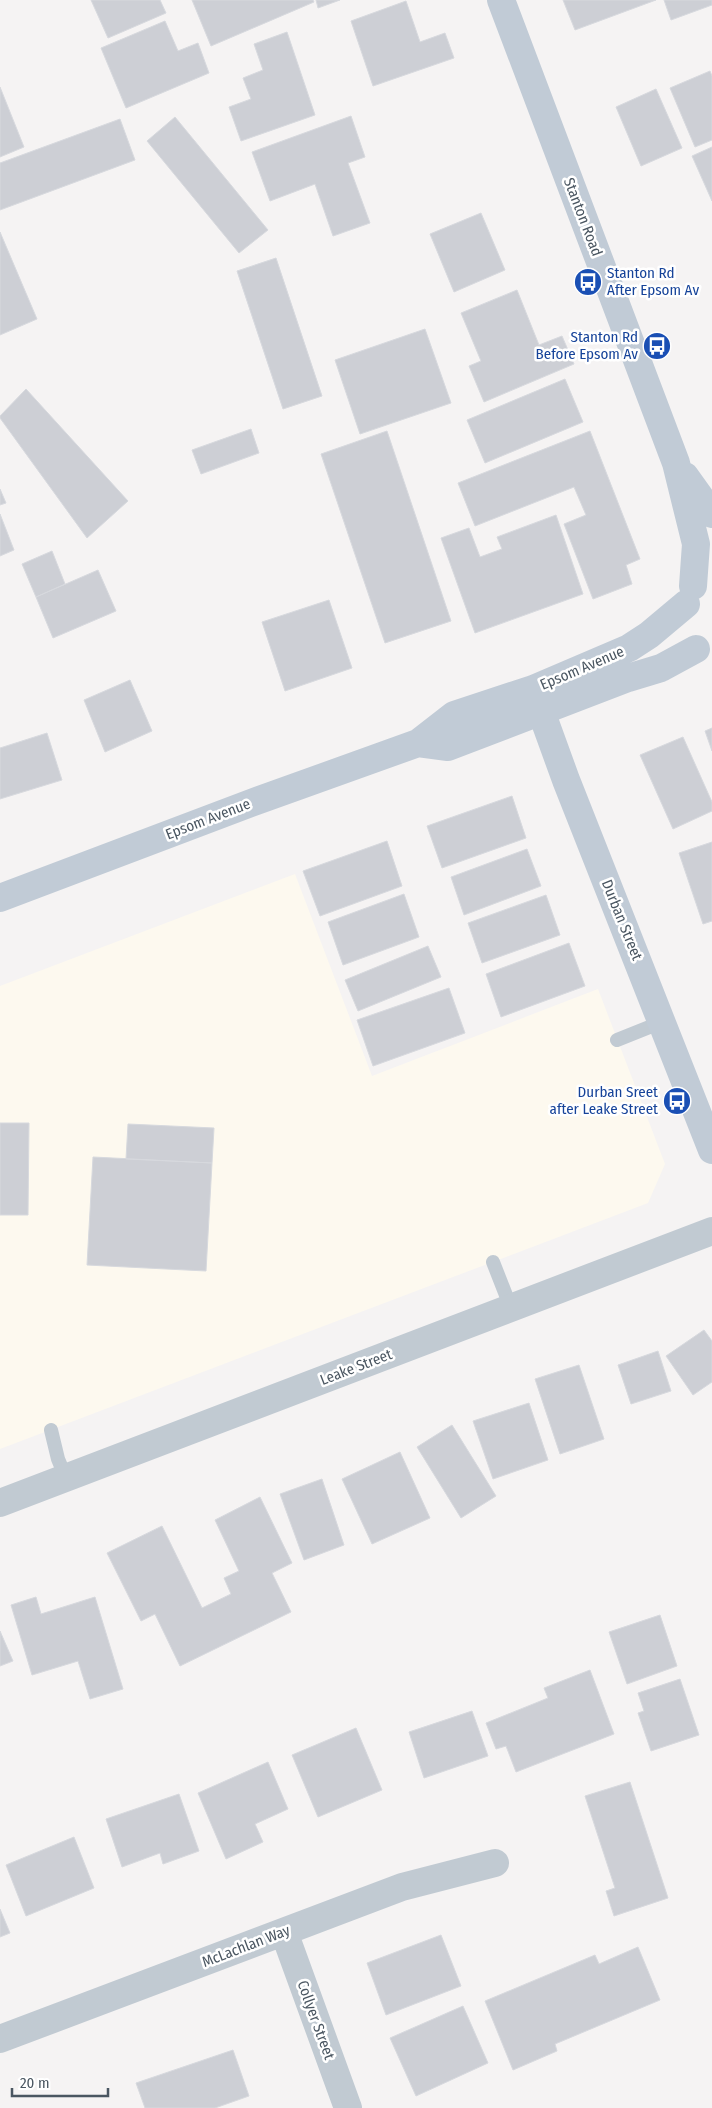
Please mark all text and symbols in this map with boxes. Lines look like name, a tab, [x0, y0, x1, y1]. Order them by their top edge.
street label: Stanton Road	[560, 175, 606, 259]
place label: Stanton Rd After Epsom Av	[607, 264, 699, 299]
bus stop icon: Stanton Rd After Epsom Av	[573, 267, 603, 297]
place label: Stanton Rd Before Epsom Av	[536, 328, 638, 363]
bus stop icon: Stanton Rd Before Epsom Av	[642, 331, 672, 361]
street label: Epsom Avenue	[537, 642, 627, 694]
street label: Epsom Avenue	[163, 795, 253, 843]
street label: Durban Street	[598, 877, 646, 963]
place label: Durban Sreet after Leake Street	[550, 1083, 658, 1118]
bus stop icon: Durban Sreet after Leake Street	[662, 1086, 692, 1116]
street label: Leake Street	[317, 1345, 395, 1389]
street label: McLachlan Way	[200, 1921, 293, 1971]
street label: Collyer Street	[293, 1978, 339, 2062]
scale bar	[12, 2066, 109, 2098]
text: 20 m	[20, 2074, 50, 2092]

